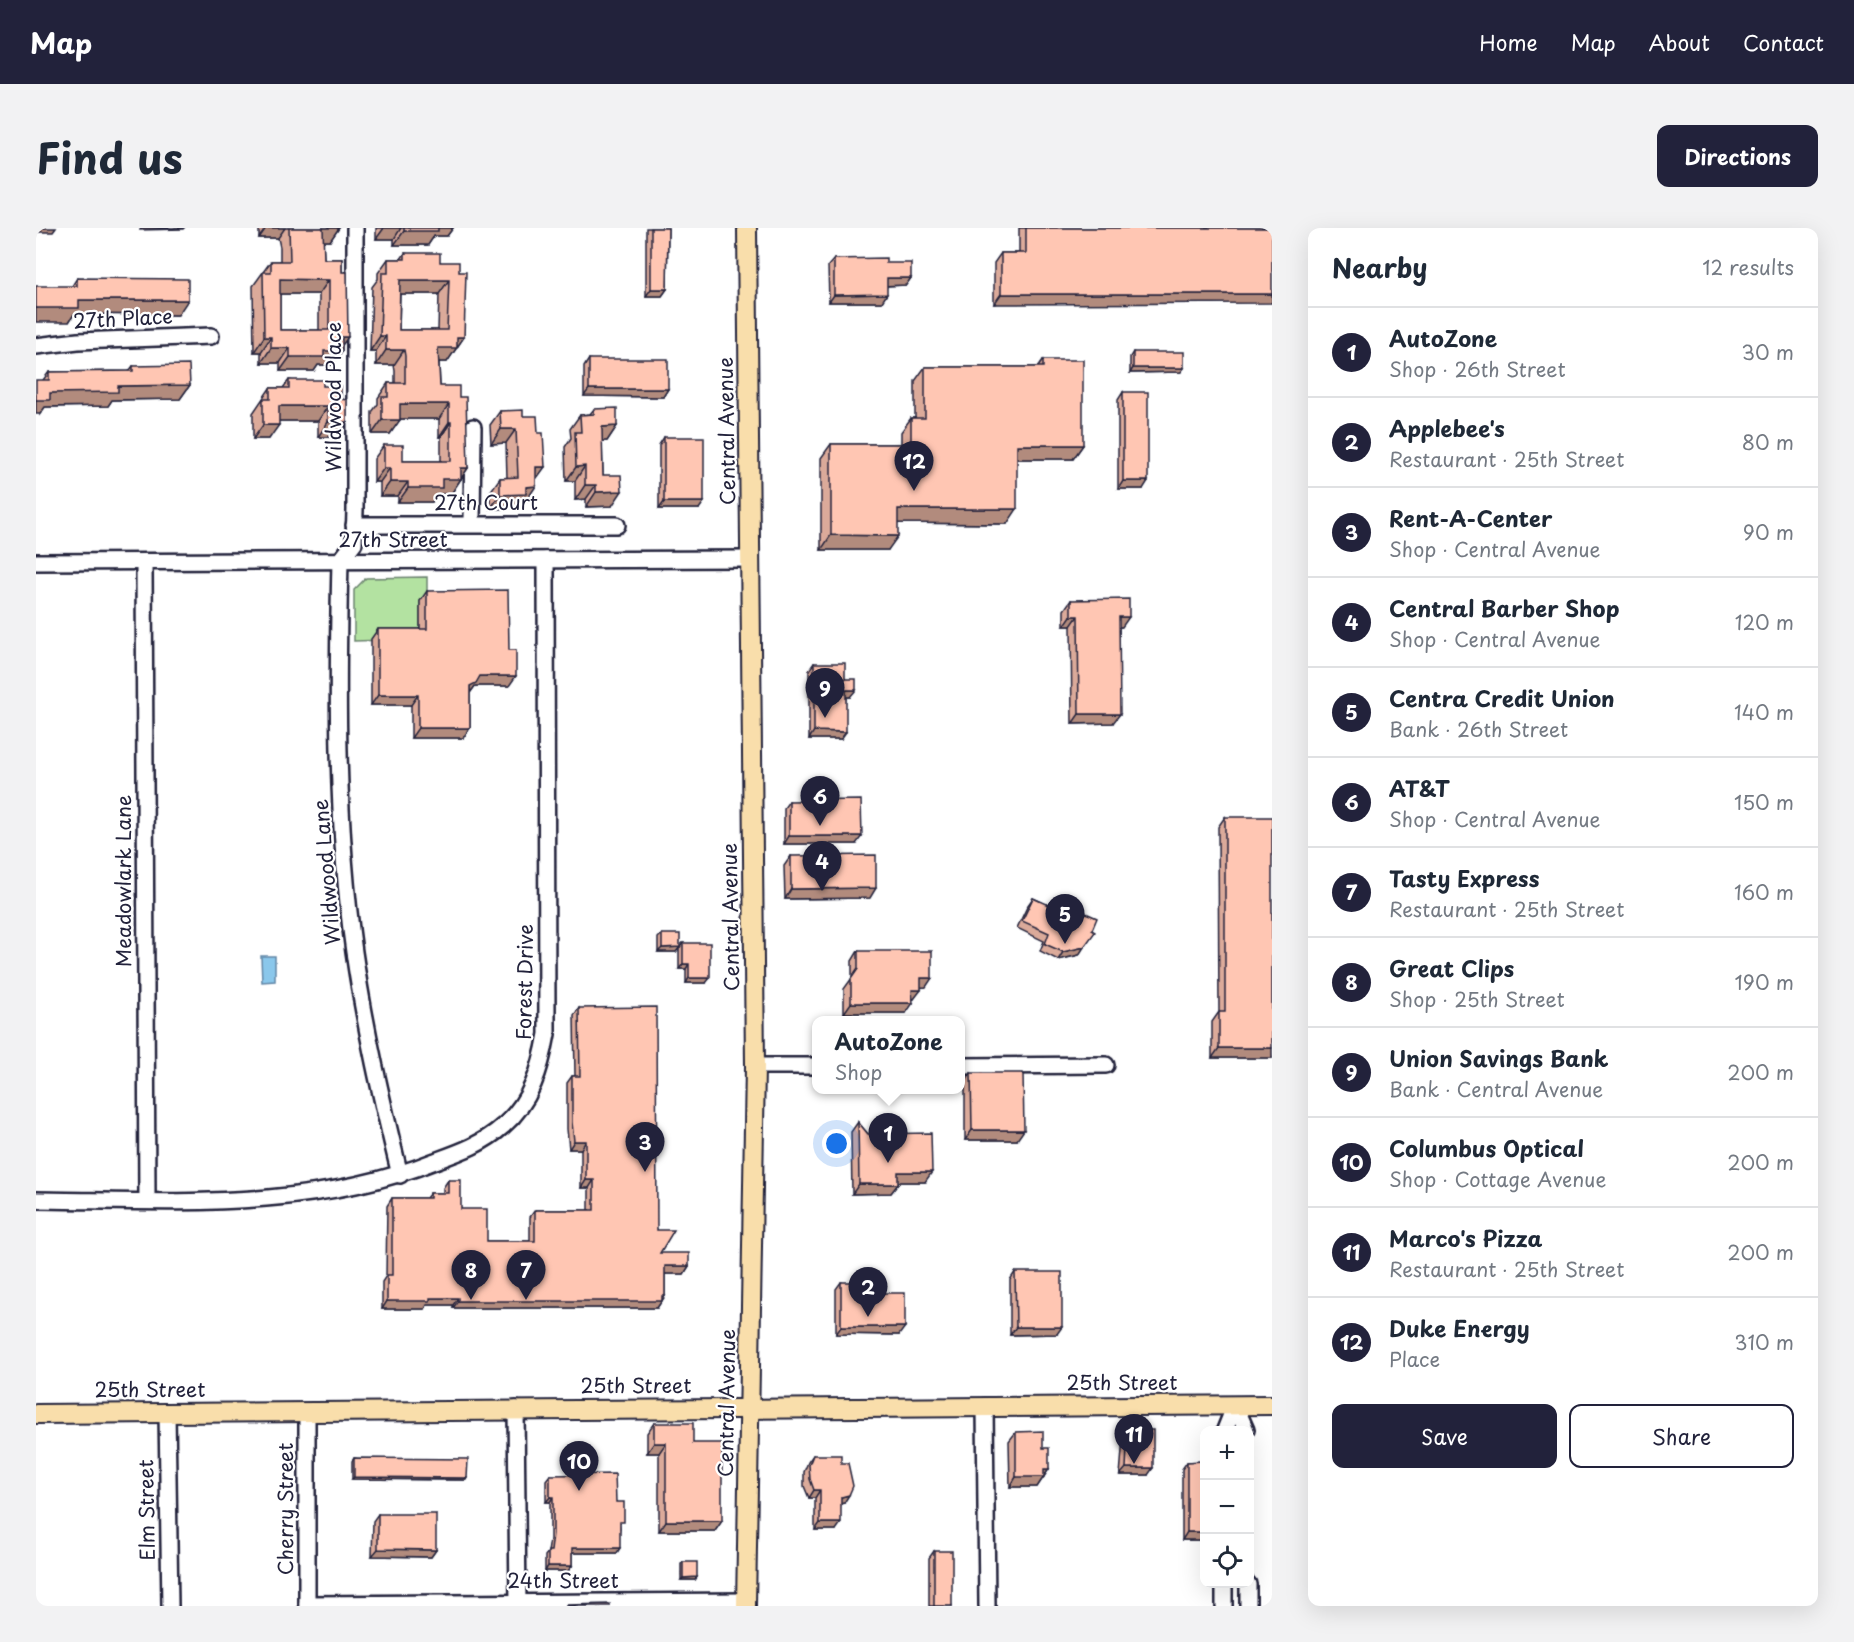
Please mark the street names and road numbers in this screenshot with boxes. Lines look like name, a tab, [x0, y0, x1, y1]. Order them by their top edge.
street label: 27th Place	[72, 300, 174, 336]
street label: Wildwood Place	[318, 322, 348, 472]
street label: Central Avenue	[710, 357, 742, 505]
street label: 27th Court	[434, 487, 538, 517]
street label: 27th Street	[338, 524, 448, 554]
street label: Meadowlark Lane	[108, 795, 138, 967]
street label: Wildwood Lane	[305, 798, 347, 946]
street label: Central Avenue	[714, 843, 746, 991]
street label: Forest Drive	[508, 924, 540, 1040]
street label: Central Avenue	[710, 1329, 742, 1477]
street label: 25th Street	[1067, 1367, 1177, 1397]
street label: 25th Street	[581, 1370, 691, 1400]
street label: 25th Street	[95, 1374, 205, 1404]
street label: Cherry Street	[270, 1443, 300, 1575]
street label: Elm Street	[130, 1459, 162, 1561]
street label: 24th Street	[507, 1565, 619, 1595]

